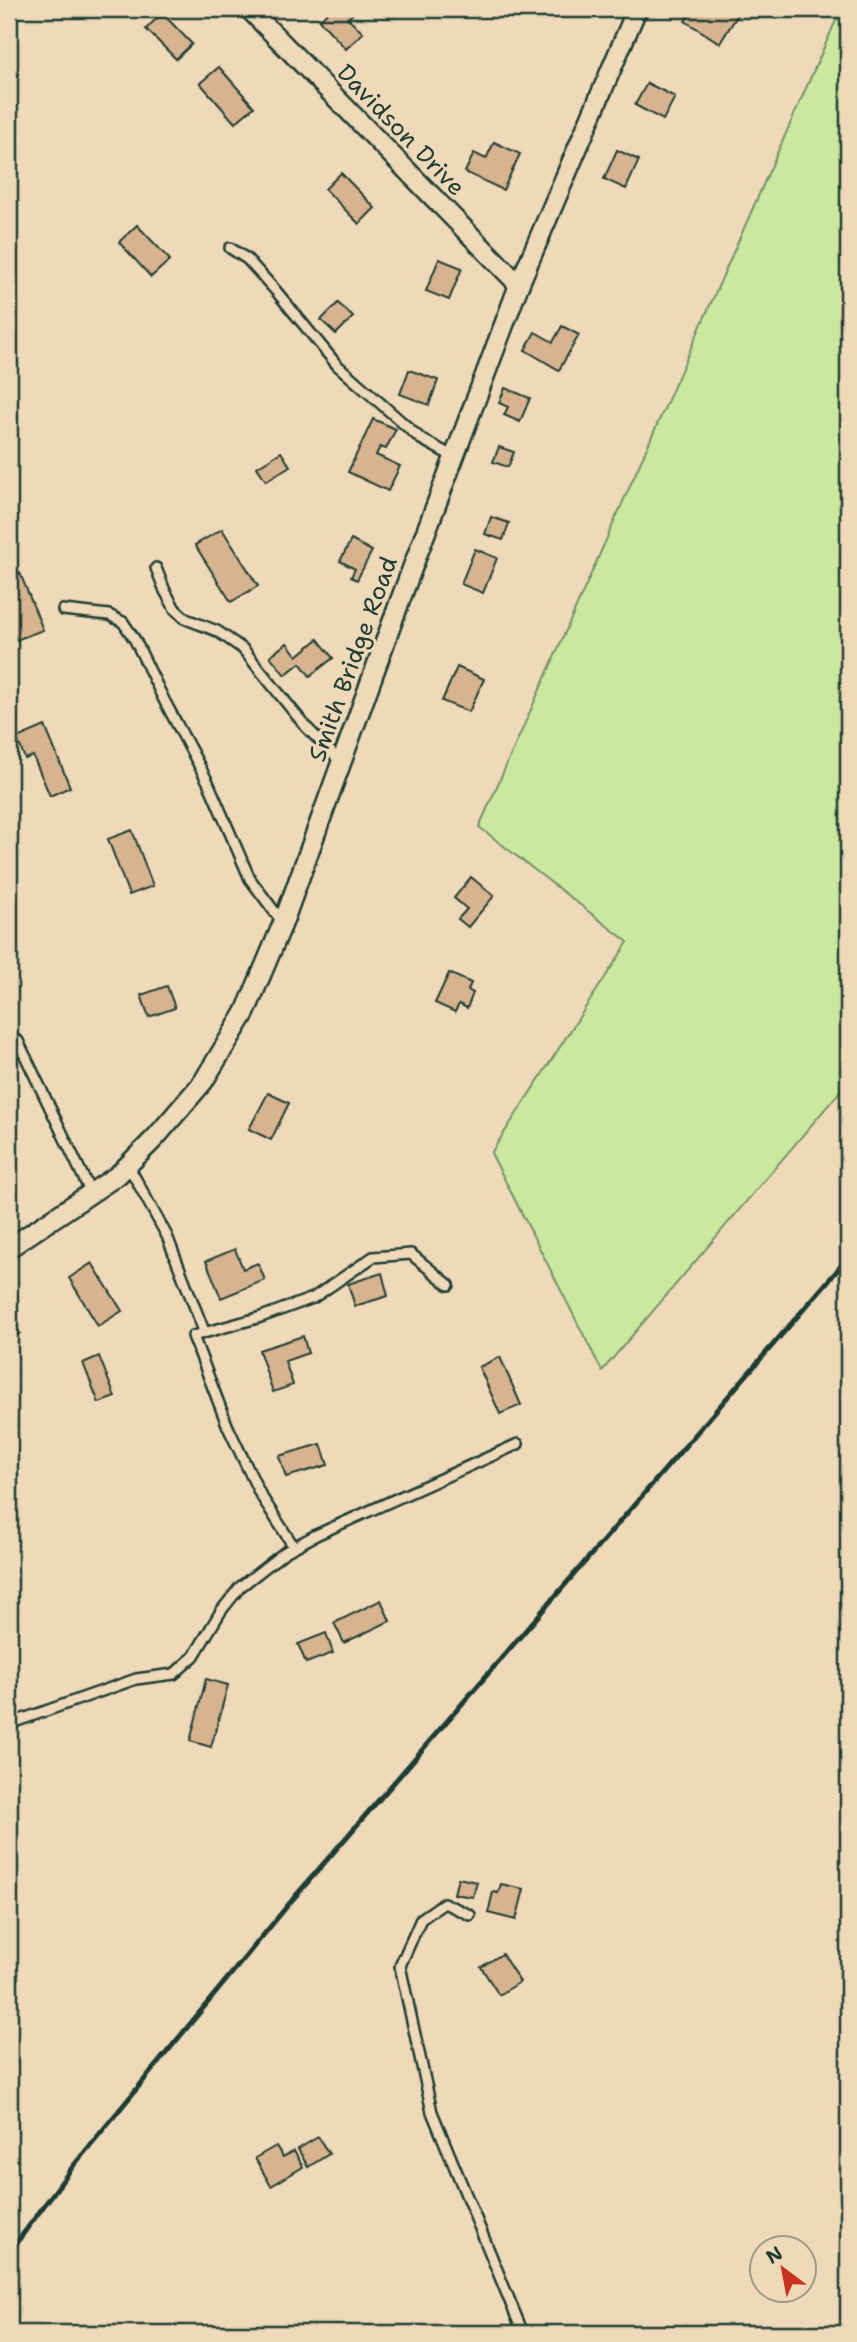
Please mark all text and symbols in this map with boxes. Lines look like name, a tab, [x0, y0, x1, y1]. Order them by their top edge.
street label: Davidson Drive	[330, 57, 472, 203]
street label: Smith Bridge Road	[301, 552, 405, 766]
north arrow	[748, 2234, 818, 2304]
text: N	[761, 2240, 787, 2270]

